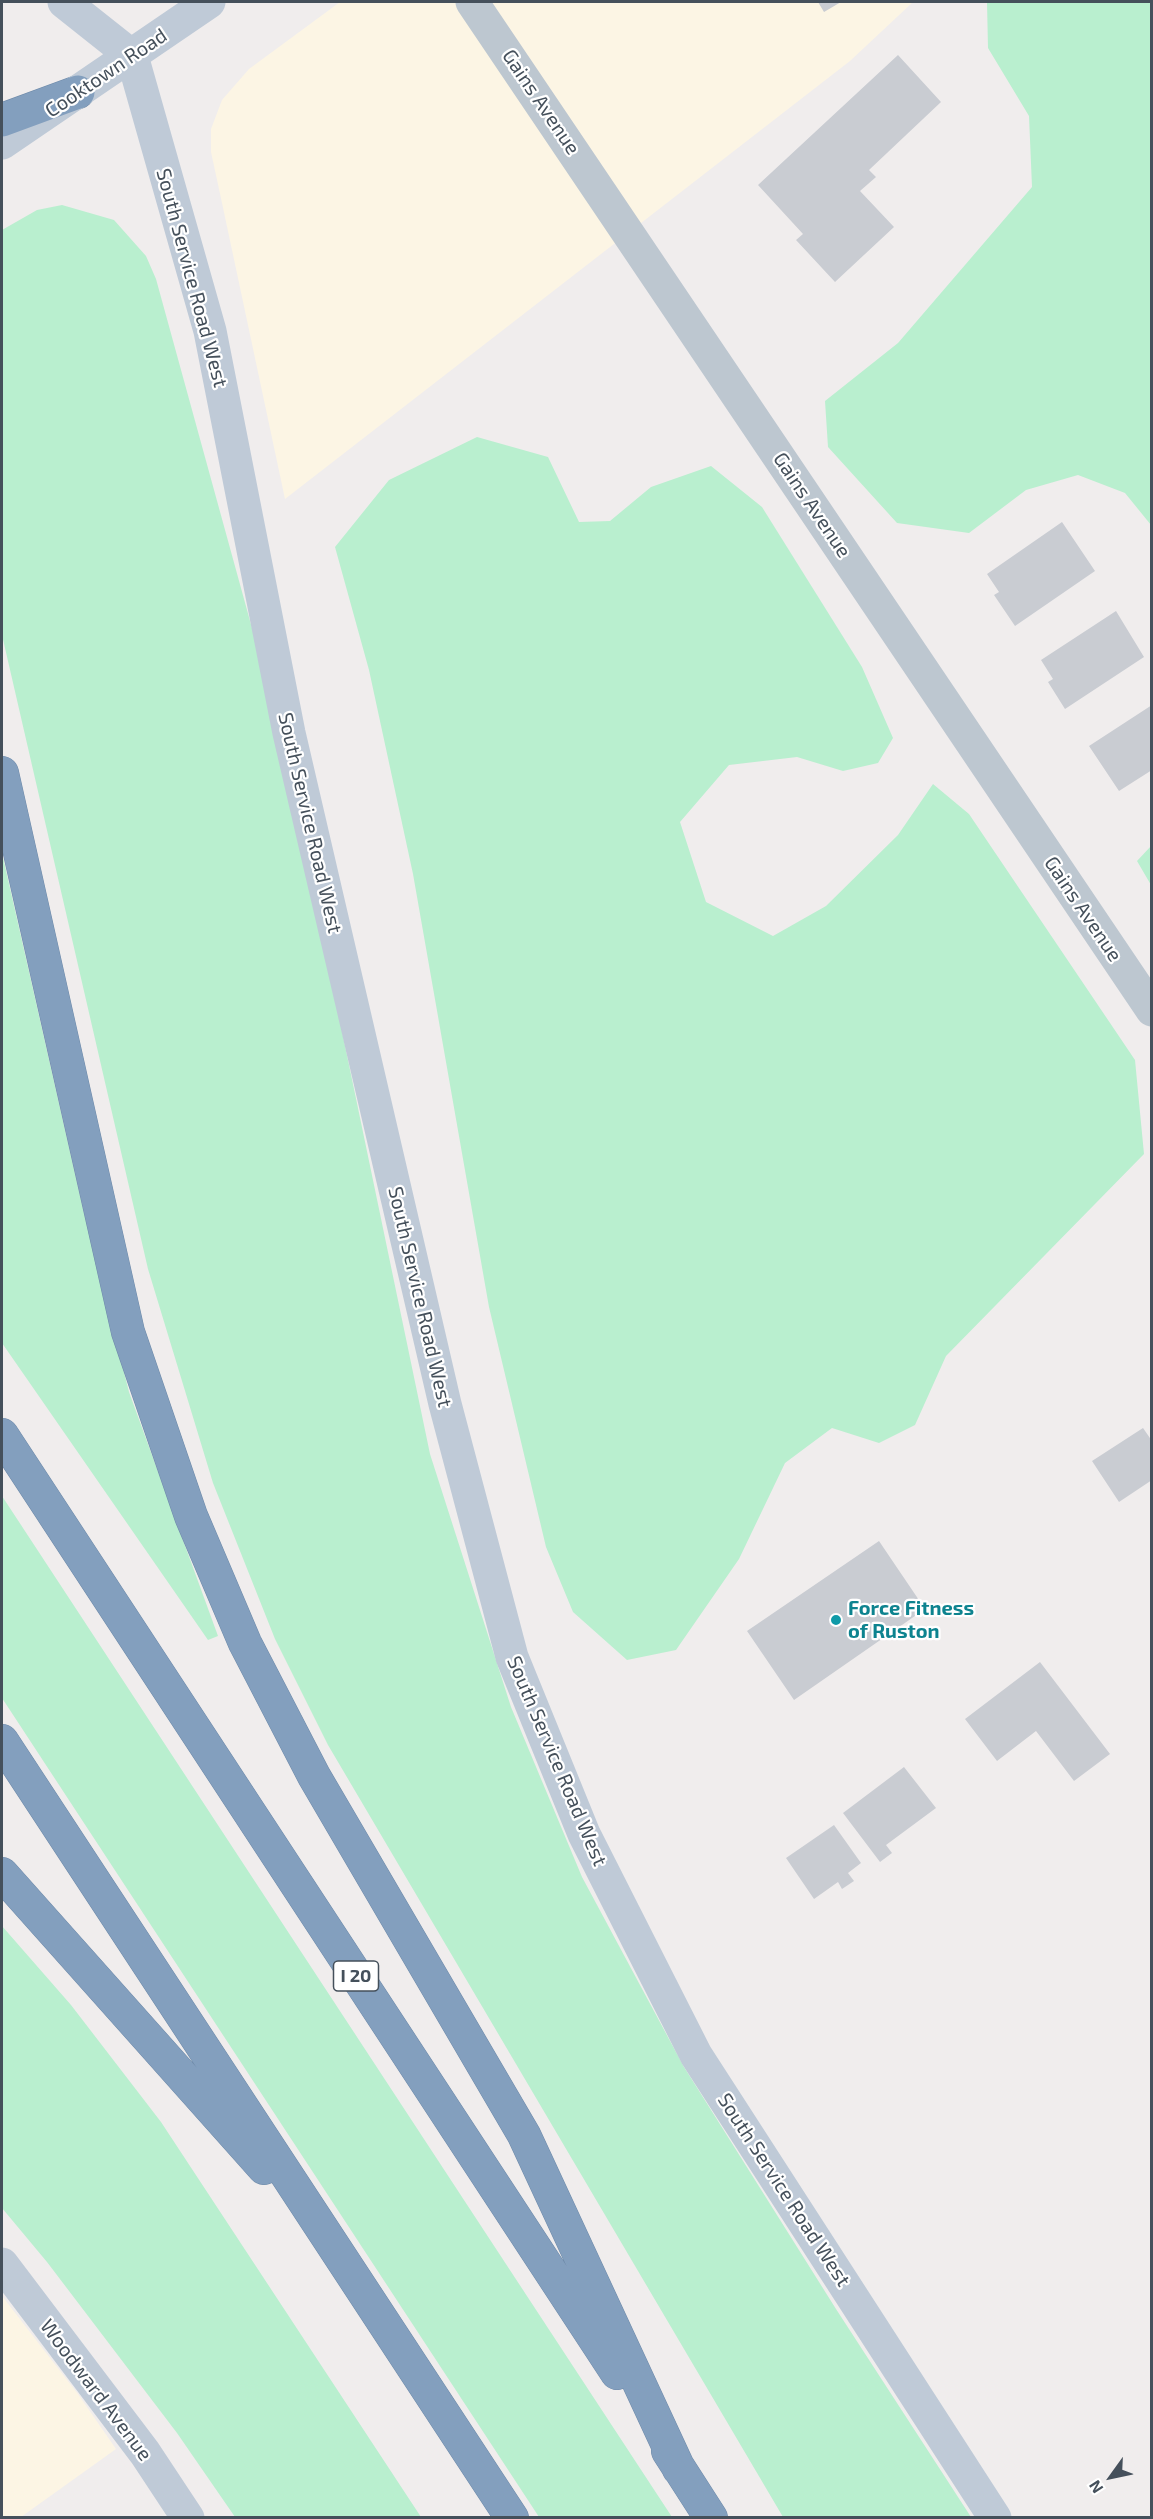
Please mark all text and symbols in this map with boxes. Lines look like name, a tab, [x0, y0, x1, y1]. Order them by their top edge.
street label: Cooktown Road	[40, 23, 172, 123]
street label: Gains Avenue	[497, 45, 585, 159]
street label: South Service Road West	[151, 166, 233, 390]
street label: Gains Avenue	[768, 448, 856, 562]
street label: South Service Road West	[273, 710, 347, 936]
street label: Gains Avenue	[1039, 852, 1127, 966]
street label: South Service Road West	[383, 1184, 457, 1410]
place label: Force Fitness of Ruston	[848, 1596, 974, 1643]
marker: Force Fitness of Ruston	[829, 1613, 843, 1627]
street label: South Service Road West	[502, 1652, 612, 1870]
road number: I 20	[334, 1961, 378, 1991]
street label: South Service Road West	[712, 2089, 856, 2291]
street label: Woodward Avenue	[35, 2315, 157, 2465]
north arrow	[1081, 2447, 1141, 2507]
text: N	[1084, 2477, 1107, 2497]

